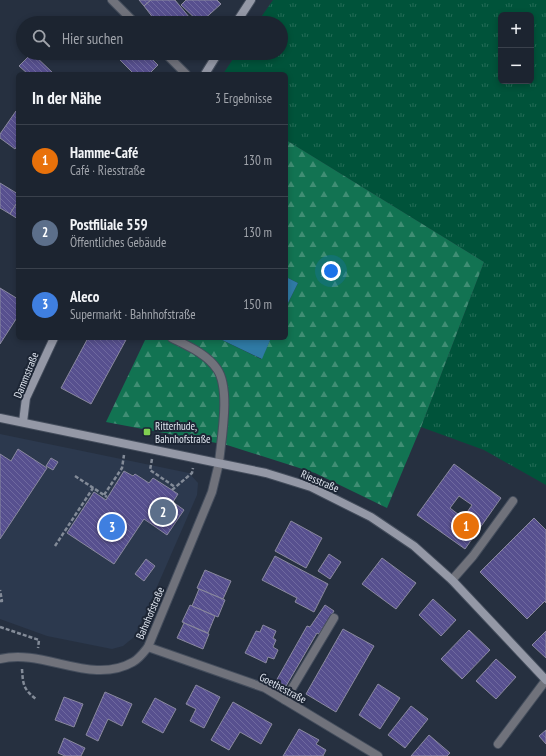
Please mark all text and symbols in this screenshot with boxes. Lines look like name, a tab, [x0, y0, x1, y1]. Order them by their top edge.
map controls	[498, 12, 534, 84]
button: +	[498, 12, 534, 48]
search box	[16, 16, 288, 60]
icon: search	[30, 27, 52, 49]
text: Hier suchen	[62, 29, 123, 48]
button: −	[498, 48, 534, 84]
text: In der Nähe	[32, 87, 102, 109]
text: 3 Ergebnisse	[215, 90, 272, 107]
text: Hamme-Café	[70, 143, 138, 162]
text: 1	[42, 152, 48, 169]
text: 130 m	[243, 152, 272, 169]
text: Café · Riesstraße	[70, 162, 145, 179]
text: Postfiliale 559	[70, 215, 148, 234]
text: 2	[42, 224, 48, 241]
text: 130 m	[243, 224, 272, 241]
text: Öffentliches Gebäude	[70, 234, 166, 251]
your location	[321, 261, 341, 281]
text: Aleco	[70, 287, 99, 306]
text: 3	[42, 296, 48, 313]
text: 150 m	[243, 296, 272, 313]
text: Supermarkt · Bahnhofstraße	[70, 306, 196, 323]
street label: Dammstraße	[10, 349, 42, 400]
place label: Ritterhude, Bahnhofstraße	[155, 419, 211, 446]
marker: Ritterhude, Bahnhofstraße	[142, 427, 152, 437]
street label: Riesstraße	[299, 467, 342, 495]
pin: 2	[150, 497, 176, 527]
pin: 1	[453, 511, 479, 541]
pin: 3	[99, 512, 125, 542]
street label: Bahnhofstraße	[133, 584, 167, 641]
street label: Goethestraße	[257, 670, 309, 706]

